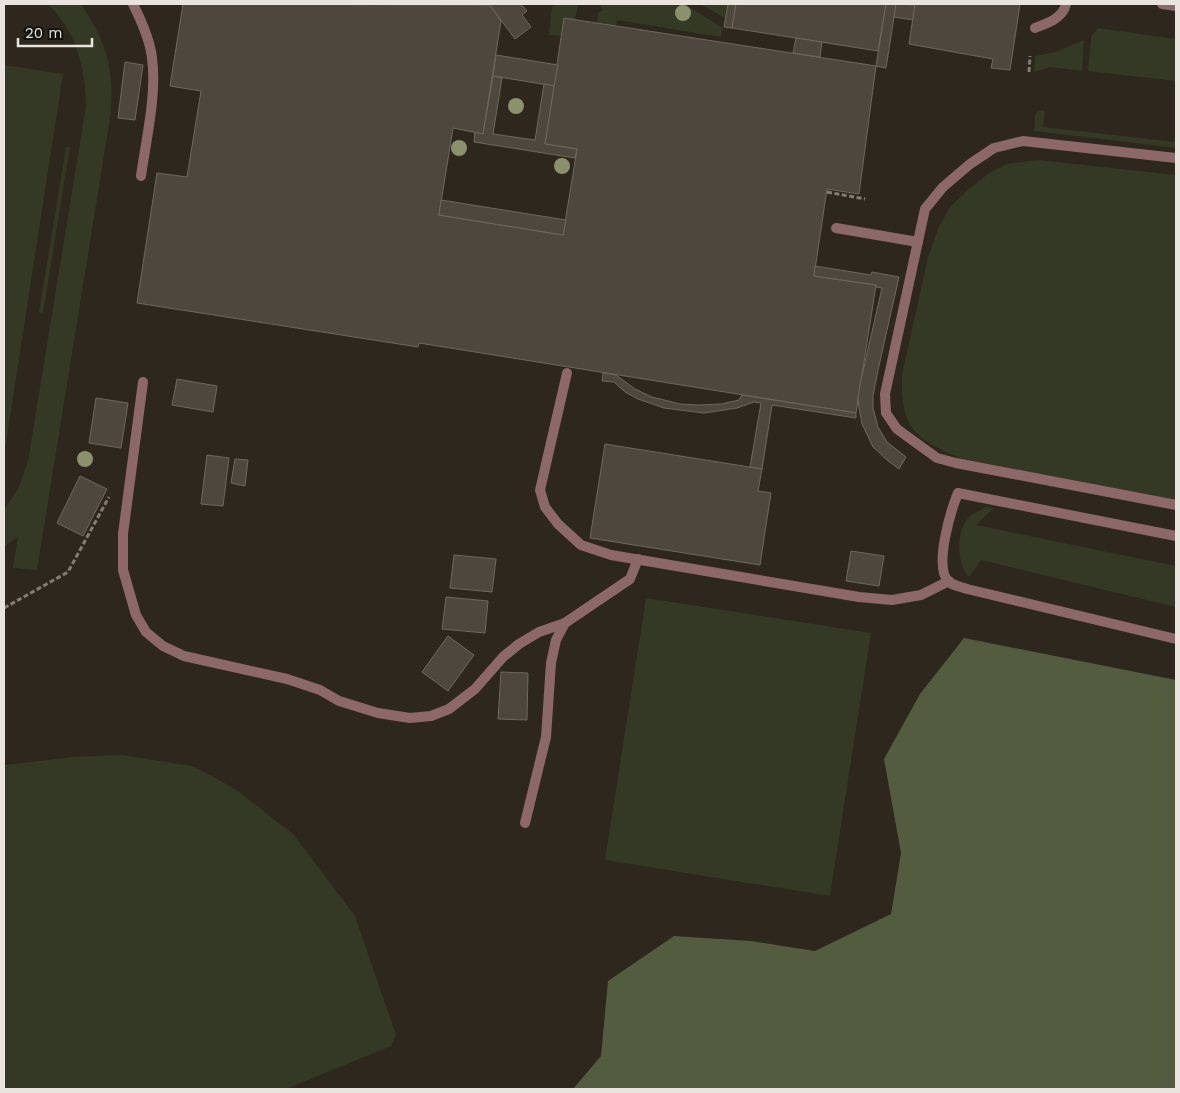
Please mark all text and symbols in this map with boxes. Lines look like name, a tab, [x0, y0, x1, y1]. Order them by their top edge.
scale bar	[18, 15, 91, 47]
text: 20 m	[25, 24, 63, 42]

